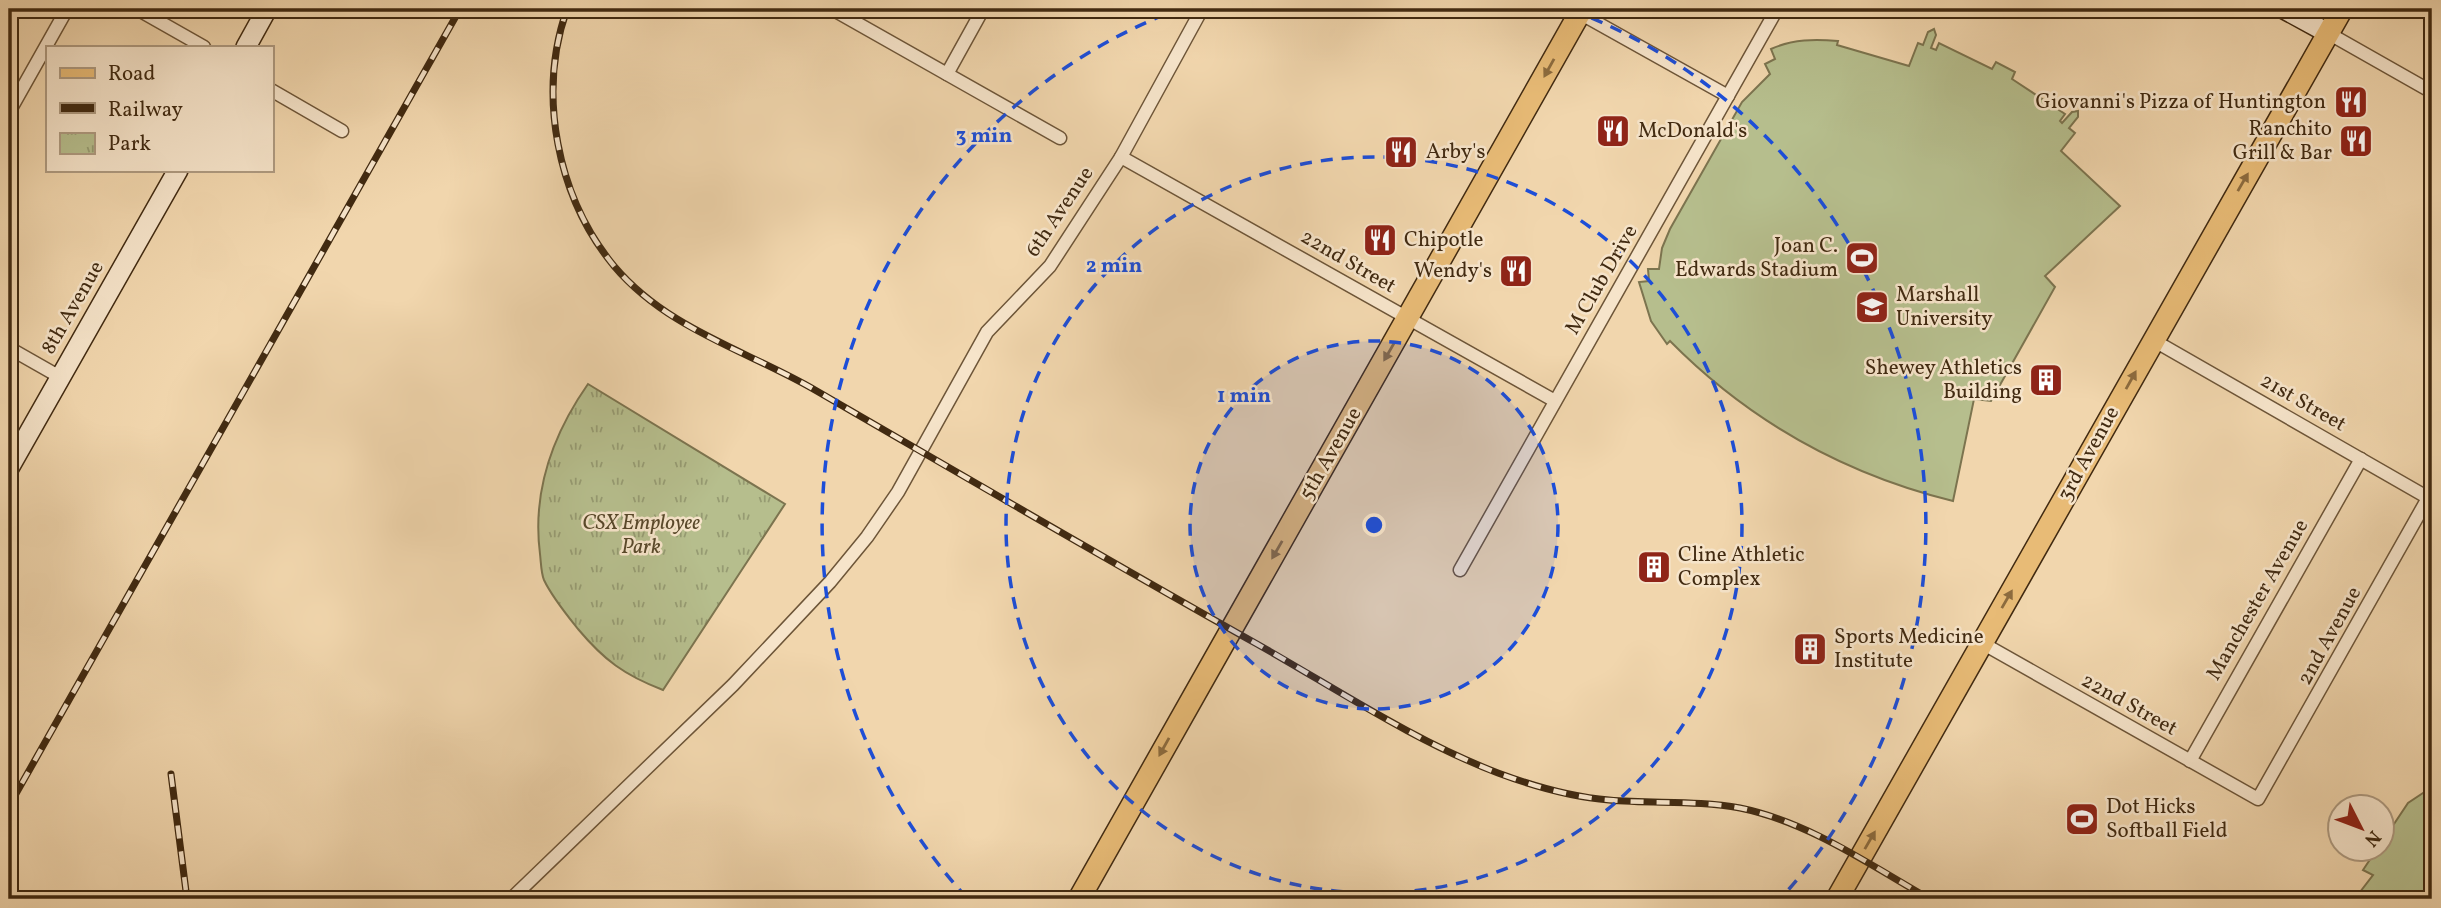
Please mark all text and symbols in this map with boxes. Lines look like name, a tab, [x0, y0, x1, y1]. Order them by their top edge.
legend	[46, 46, 273, 172]
one-way arrow	[1543, 58, 1555, 78]
text: Road	[108, 60, 155, 89]
restaurant icon: Giovanni's Pizza of Huntington	[2332, 83, 2370, 121]
place label: Giovanni's Pizza of Huntington	[2036, 88, 2326, 117]
text: Railway	[108, 96, 184, 125]
restaurant icon: McDonald's	[1594, 112, 1632, 150]
place label: Ranchito Grill & Bar	[2233, 115, 2332, 168]
place label: McDonald's	[1638, 117, 1747, 146]
text: 3 min	[956, 122, 1012, 151]
restaurant icon: Ranchito Grill & Bar	[2337, 122, 2375, 160]
text: Park	[108, 130, 151, 159]
restaurant icon: Arby's	[1382, 133, 1420, 171]
place label: Arby's	[1426, 138, 1485, 167]
street label: 6th Avenue	[1019, 161, 1101, 263]
one-way arrow	[2237, 173, 2249, 192]
street label: M Club Drive	[1559, 220, 1645, 340]
restaurant icon: Chipotle	[1361, 221, 1399, 259]
street label: 22nd Street	[1295, 223, 1401, 301]
place label: Chipotle	[1404, 226, 1483, 255]
place label: Joan C. Edwards Stadium	[1675, 232, 1838, 285]
sports icon: Joan C. Edwards Stadium	[1843, 239, 1881, 277]
text: 2 min	[1086, 252, 1142, 281]
restaurant icon: Wendy's	[1497, 252, 1535, 290]
street label: 8th Avenue	[35, 256, 111, 360]
place label: Wendy's	[1414, 257, 1492, 286]
place label: Marshall University	[1896, 281, 1993, 334]
school or university icon: Marshall University	[1853, 288, 1891, 326]
one-way arrow	[1383, 342, 1395, 361]
place label: Shewey Athletics Building	[1865, 354, 2022, 407]
building icon: Shewey Athletics Building	[2027, 361, 2065, 399]
street label: 21st Street	[2255, 367, 2351, 439]
one-way arrow	[2125, 370, 2137, 390]
text: 1 min	[1217, 382, 1271, 411]
street label: 3rd Avenue	[2051, 401, 2127, 507]
street label: 5th Avenue	[1293, 402, 1369, 506]
park label: CSX Employee Park	[582, 509, 700, 562]
centre of rings	[1362, 513, 1386, 537]
street label: Manchester Avenue	[2200, 514, 2316, 686]
one-way arrow	[1271, 540, 1283, 559]
place label: Cline Athletic Complex	[1678, 541, 1805, 594]
building icon: Cline Athletic Complex	[1635, 548, 1673, 586]
street label: 2nd Avenue	[2291, 581, 2369, 691]
one-way arrow	[2001, 590, 2013, 609]
place label: Sports Medicine Institute	[1834, 623, 1984, 676]
building icon: Sports Medicine Institute	[1791, 630, 1829, 668]
street label: 22nd Street	[2076, 667, 2182, 743]
one-way arrow	[1158, 738, 1170, 757]
north arrow	[2326, 792, 2396, 862]
place label: Dot Hicks Softball Field	[2106, 793, 2228, 846]
sports icon: Dot Hicks Softball Field	[2063, 800, 2101, 838]
text: N	[2358, 824, 2386, 852]
one-way arrow	[1864, 830, 1876, 849]

